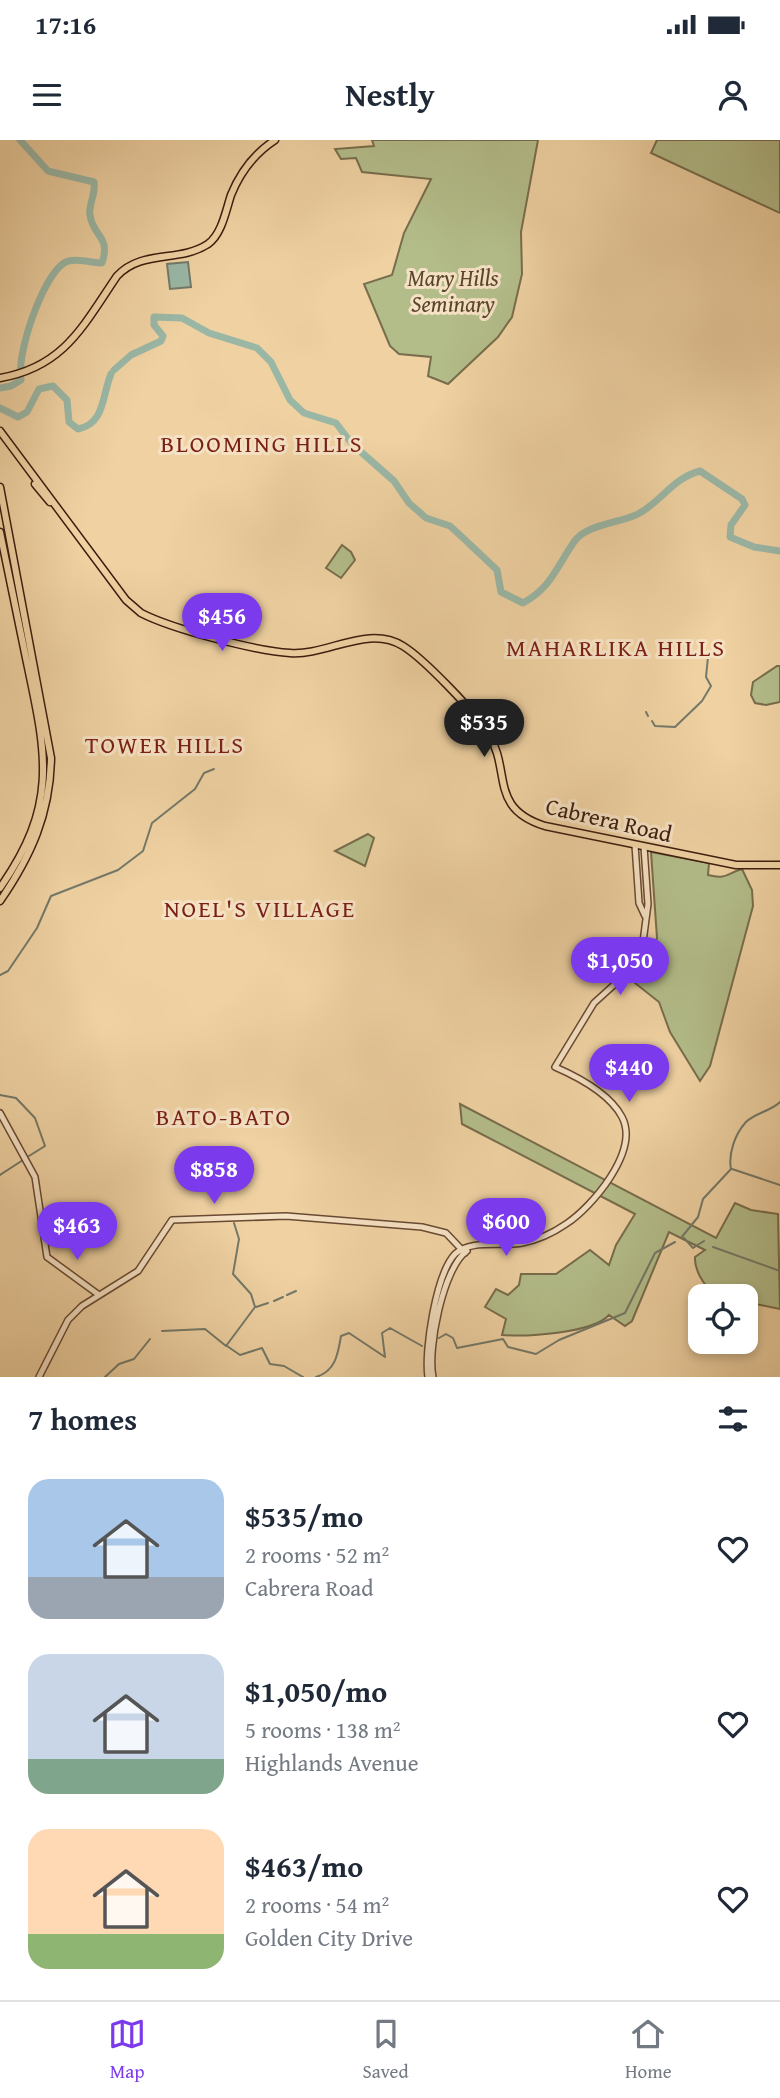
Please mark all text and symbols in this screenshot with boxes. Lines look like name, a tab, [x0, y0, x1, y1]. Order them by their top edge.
text: 17:16	[35, 5, 96, 44]
text: Nestly	[345, 71, 435, 118]
icon: menu	[28, 76, 66, 114]
icon: person	[714, 76, 752, 114]
park label: Mary Hills Seminary	[407, 261, 499, 320]
district label: BLOOMING HILLS	[160, 426, 364, 461]
pin: $456	[181, 594, 263, 653]
text: $456	[198, 599, 246, 632]
district label: MAHARLIKA HILLS	[506, 630, 726, 665]
pin: $535	[443, 700, 525, 759]
text: $535	[460, 705, 508, 738]
district label: TOWER HILLS	[85, 727, 245, 762]
street label: Cabrera Road	[543, 789, 676, 850]
district label: NOEL'S VILLAGE	[164, 891, 356, 926]
pin: $1,050	[563, 938, 677, 997]
text: $1,050	[587, 943, 653, 976]
pin: $440	[588, 1044, 670, 1104]
text: $440	[605, 1050, 653, 1083]
district label: BATO-BATO	[156, 1099, 292, 1134]
pin: $858	[173, 1146, 255, 1206]
text: $858	[190, 1152, 238, 1185]
pin: $600	[465, 1198, 547, 1258]
pin: $463	[36, 1202, 118, 1262]
text: $600	[482, 1204, 530, 1237]
text: $463	[53, 1208, 101, 1241]
map controls	[688, 1284, 758, 1354]
button: locate	[688, 1284, 758, 1354]
text: 7 homes	[28, 1397, 137, 1441]
icon: filters	[714, 1400, 752, 1438]
text: $535/mo	[245, 1494, 363, 1538]
icon: home	[84, 1507, 168, 1591]
icon: heart	[714, 1530, 752, 1568]
text: 2 rooms · 52 m²	[245, 1538, 389, 1571]
text: Cabrera Road	[245, 1571, 374, 1604]
text: $1,050/mo	[245, 1669, 387, 1713]
icon: home	[84, 1682, 168, 1766]
icon: heart	[714, 1705, 752, 1743]
text: 5 rooms · 138 m²	[245, 1713, 400, 1746]
text: Highlands Avenue	[245, 1746, 418, 1779]
text: $463/mo	[245, 1844, 363, 1888]
icon: home	[84, 1857, 168, 1941]
icon: heart	[714, 1880, 752, 1918]
text: 2 rooms · 54 m²	[245, 1888, 389, 1921]
text: Golden City Drive	[245, 1921, 413, 1954]
tab: Map	[108, 2015, 146, 2085]
tab: Saved	[363, 2015, 409, 2085]
tab: Home	[625, 2015, 672, 2085]

